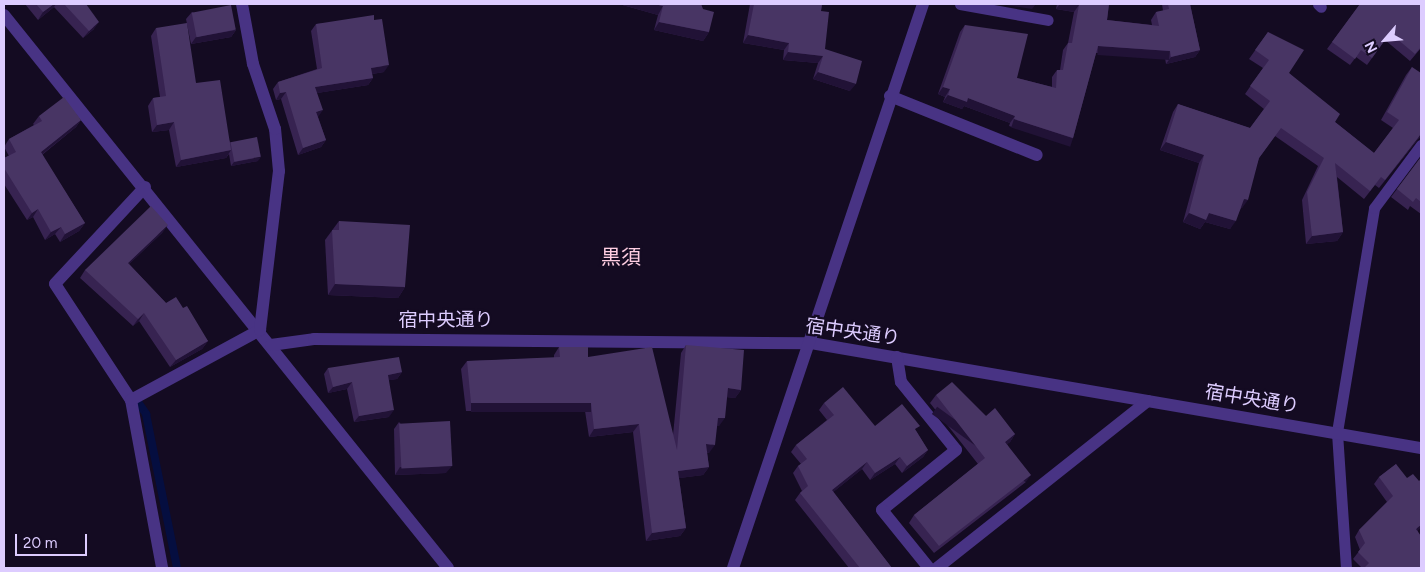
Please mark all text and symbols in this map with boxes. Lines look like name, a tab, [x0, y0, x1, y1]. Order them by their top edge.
north arrow	[1360, 15, 1410, 65]
text: N	[1361, 38, 1381, 56]
district label: 黒須	[601, 245, 641, 269]
street label: 宿中央通り	[399, 309, 493, 331]
street label: 宿中央通り	[804, 314, 902, 350]
street label: 宿中央通り	[1203, 380, 1301, 418]
scale bar	[18, 524, 90, 556]
text: 20 m	[23, 534, 57, 552]

